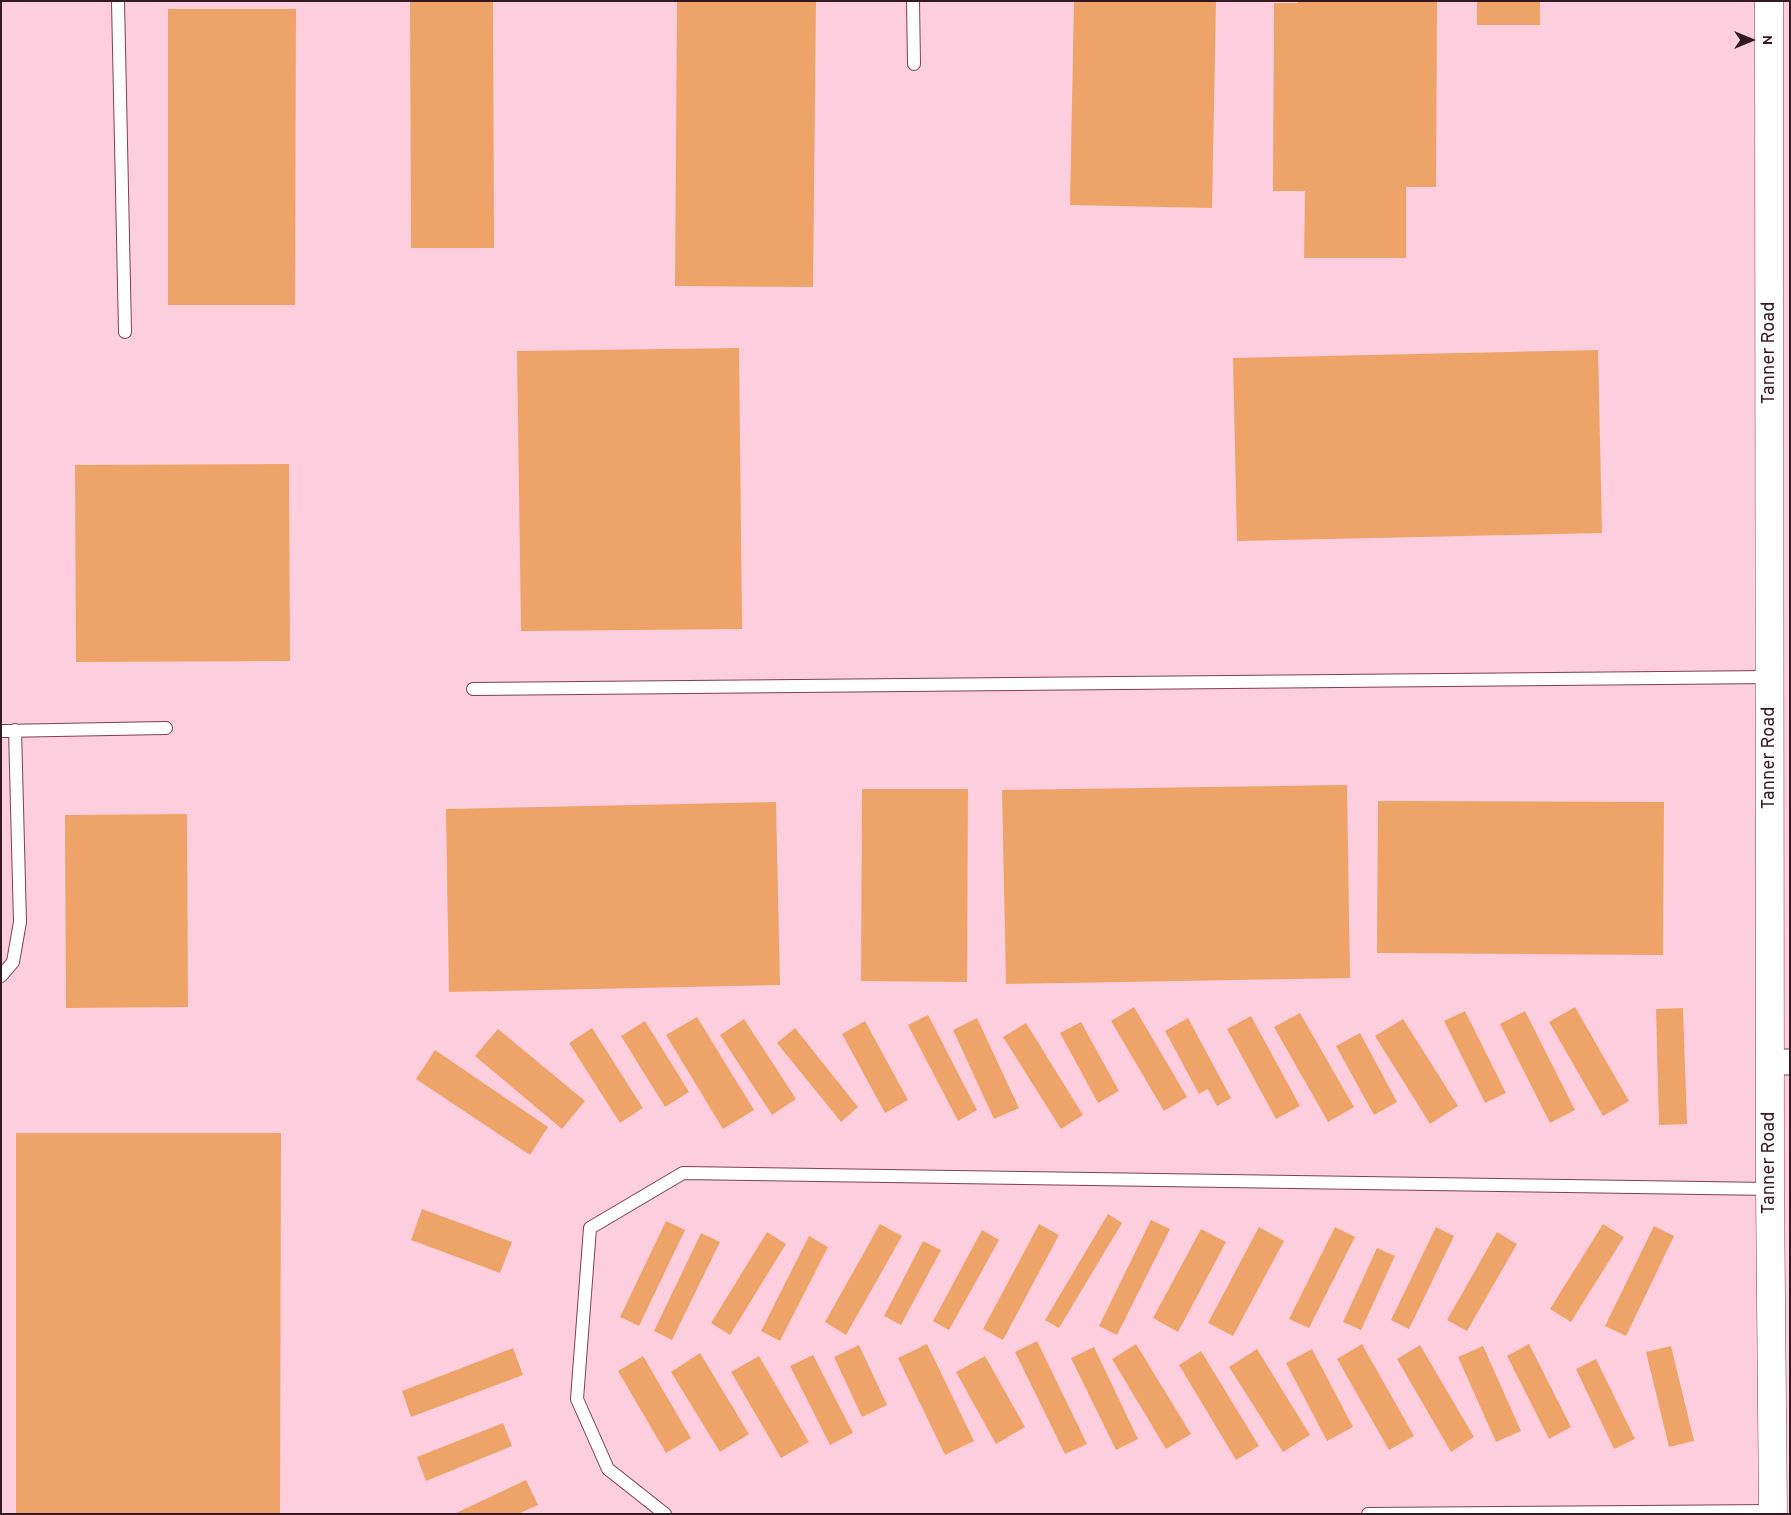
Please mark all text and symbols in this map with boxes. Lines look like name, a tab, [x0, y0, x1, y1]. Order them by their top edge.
north arrow	[1726, 15, 1776, 65]
text: N	[1758, 35, 1775, 45]
street label: Tanner Road	[1759, 302, 1781, 404]
street label: Tanner Road	[1759, 707, 1781, 809]
street label: Tanner Road	[1759, 1112, 1781, 1214]

